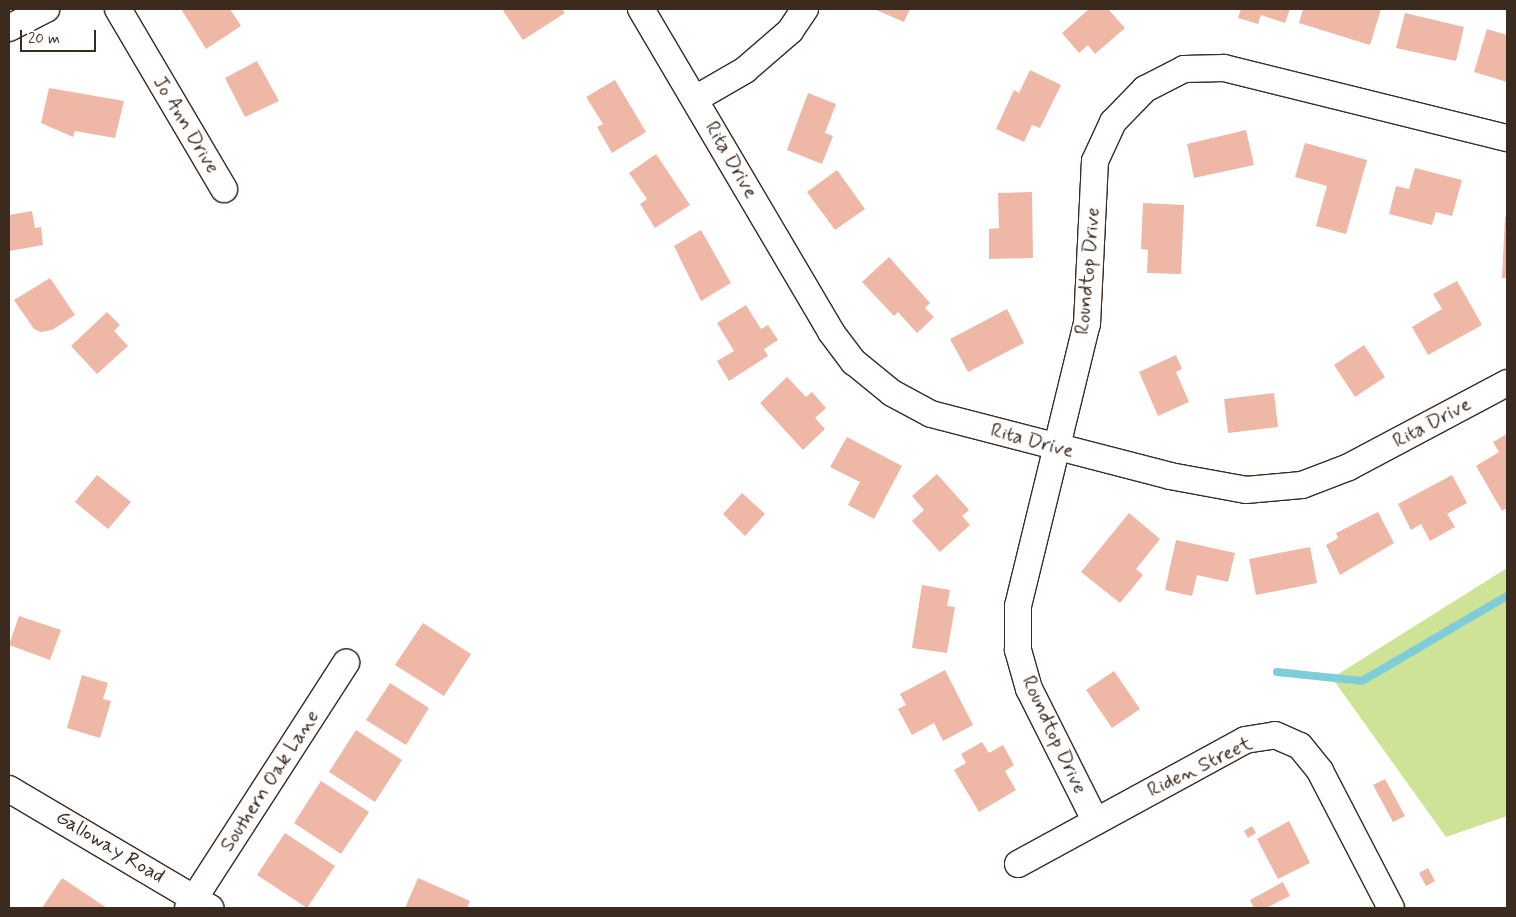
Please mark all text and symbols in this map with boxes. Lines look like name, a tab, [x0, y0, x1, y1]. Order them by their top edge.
scale bar	[22, 20, 99, 52]
text: 20 m	[28, 29, 60, 49]
street label: Jo Ann Drive	[148, 72, 224, 178]
street label: Rita Drive	[700, 118, 762, 202]
street label: Roundtop Drive	[1071, 207, 1105, 335]
street label: Rita Drive	[1390, 393, 1474, 453]
street label: Rita Drive	[989, 419, 1075, 463]
street label: Roundtop Drive	[1017, 673, 1091, 797]
street label: Southern Oak Lane	[217, 708, 323, 854]
street label: Riden Street	[1144, 731, 1256, 803]
street label: Galloway Road	[52, 806, 168, 888]

